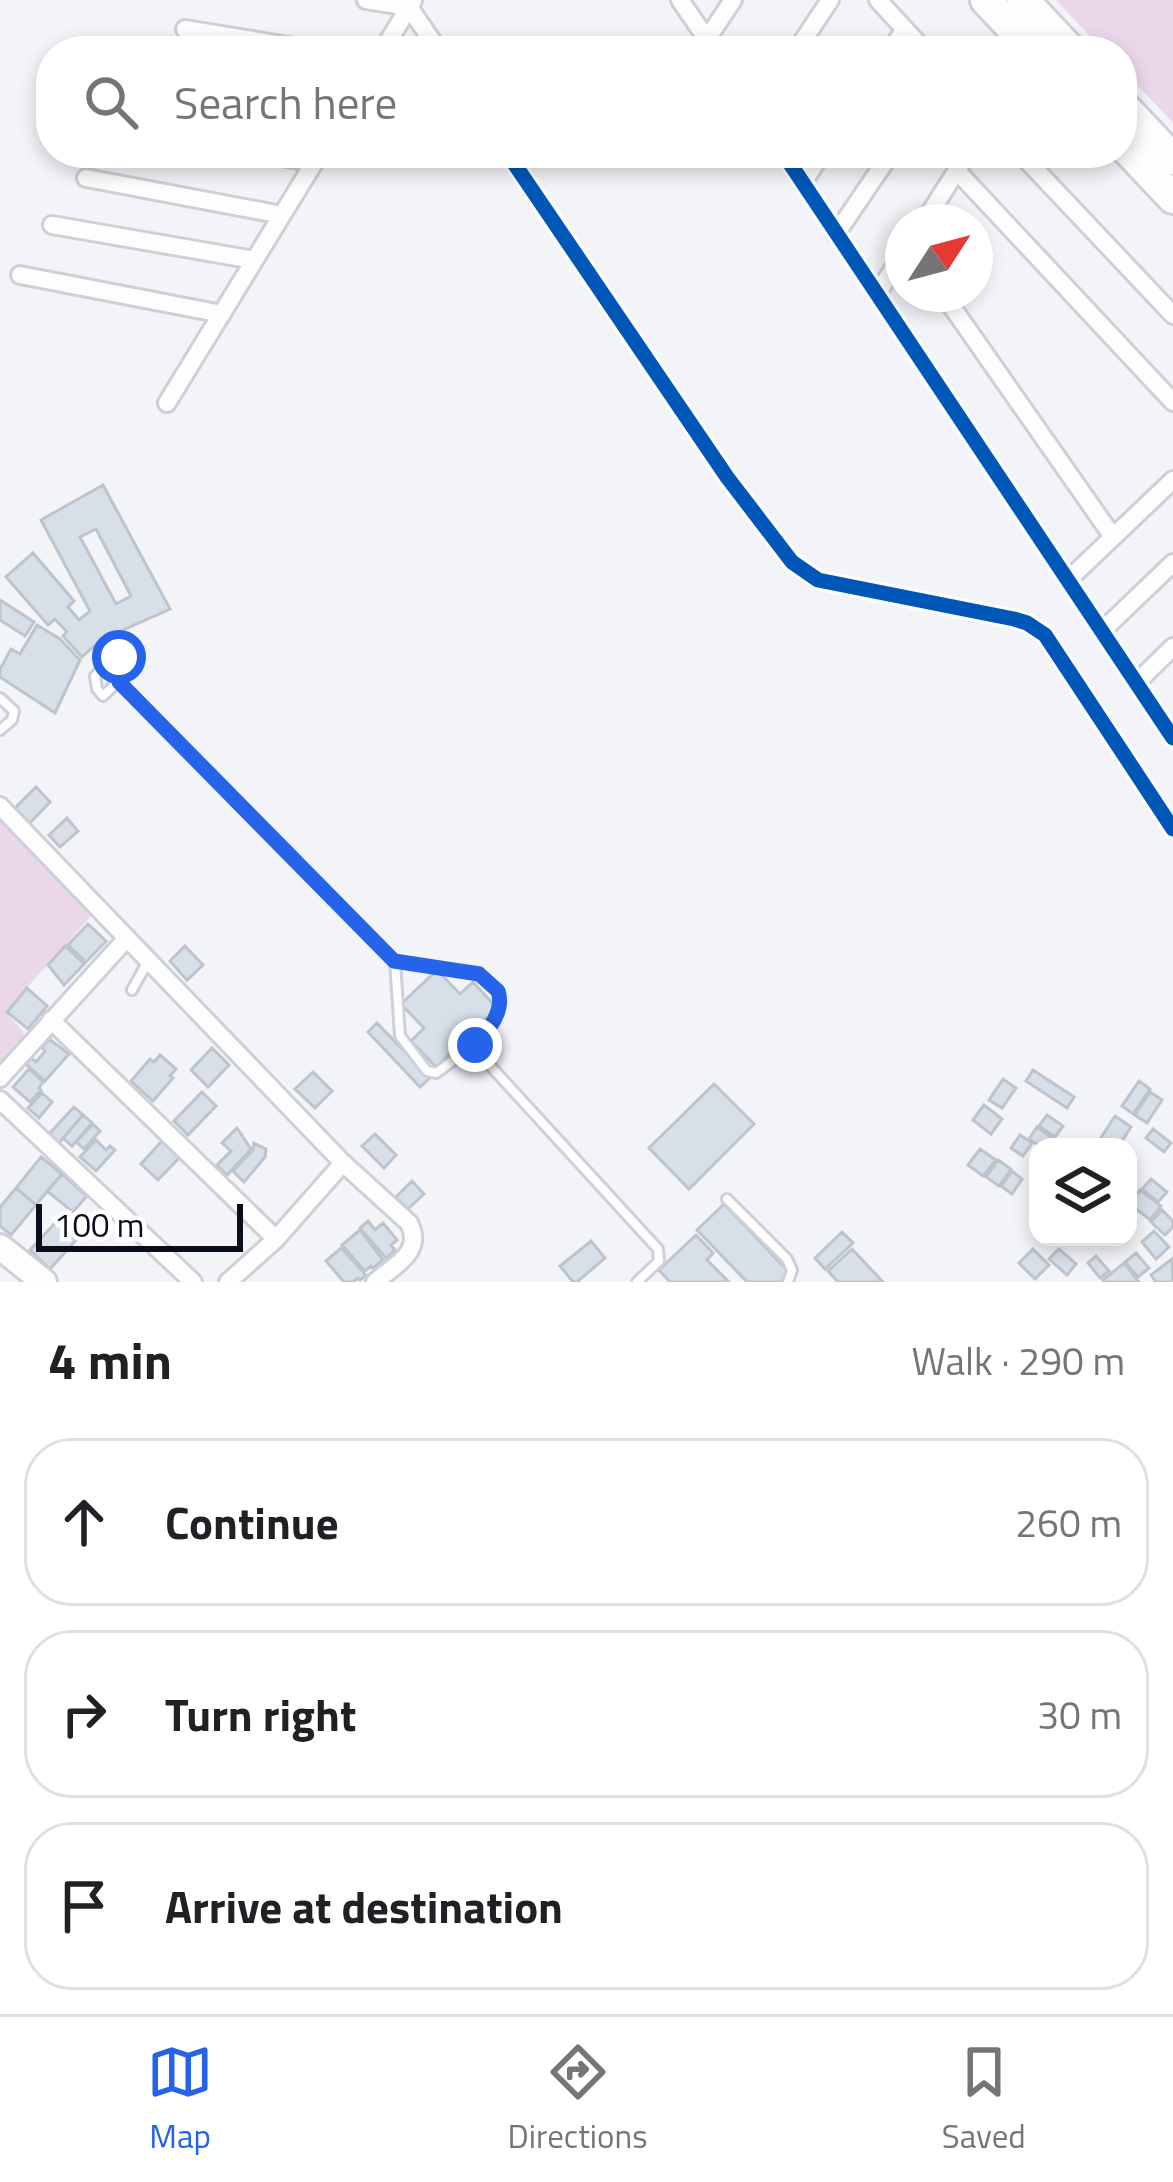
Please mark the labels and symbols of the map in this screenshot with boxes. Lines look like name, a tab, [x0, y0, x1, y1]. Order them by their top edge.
north arrow	[885, 204, 993, 312]
route start	[92, 630, 146, 684]
route end	[448, 1018, 502, 1072]
scale bar	[36, 1198, 243, 1251]

